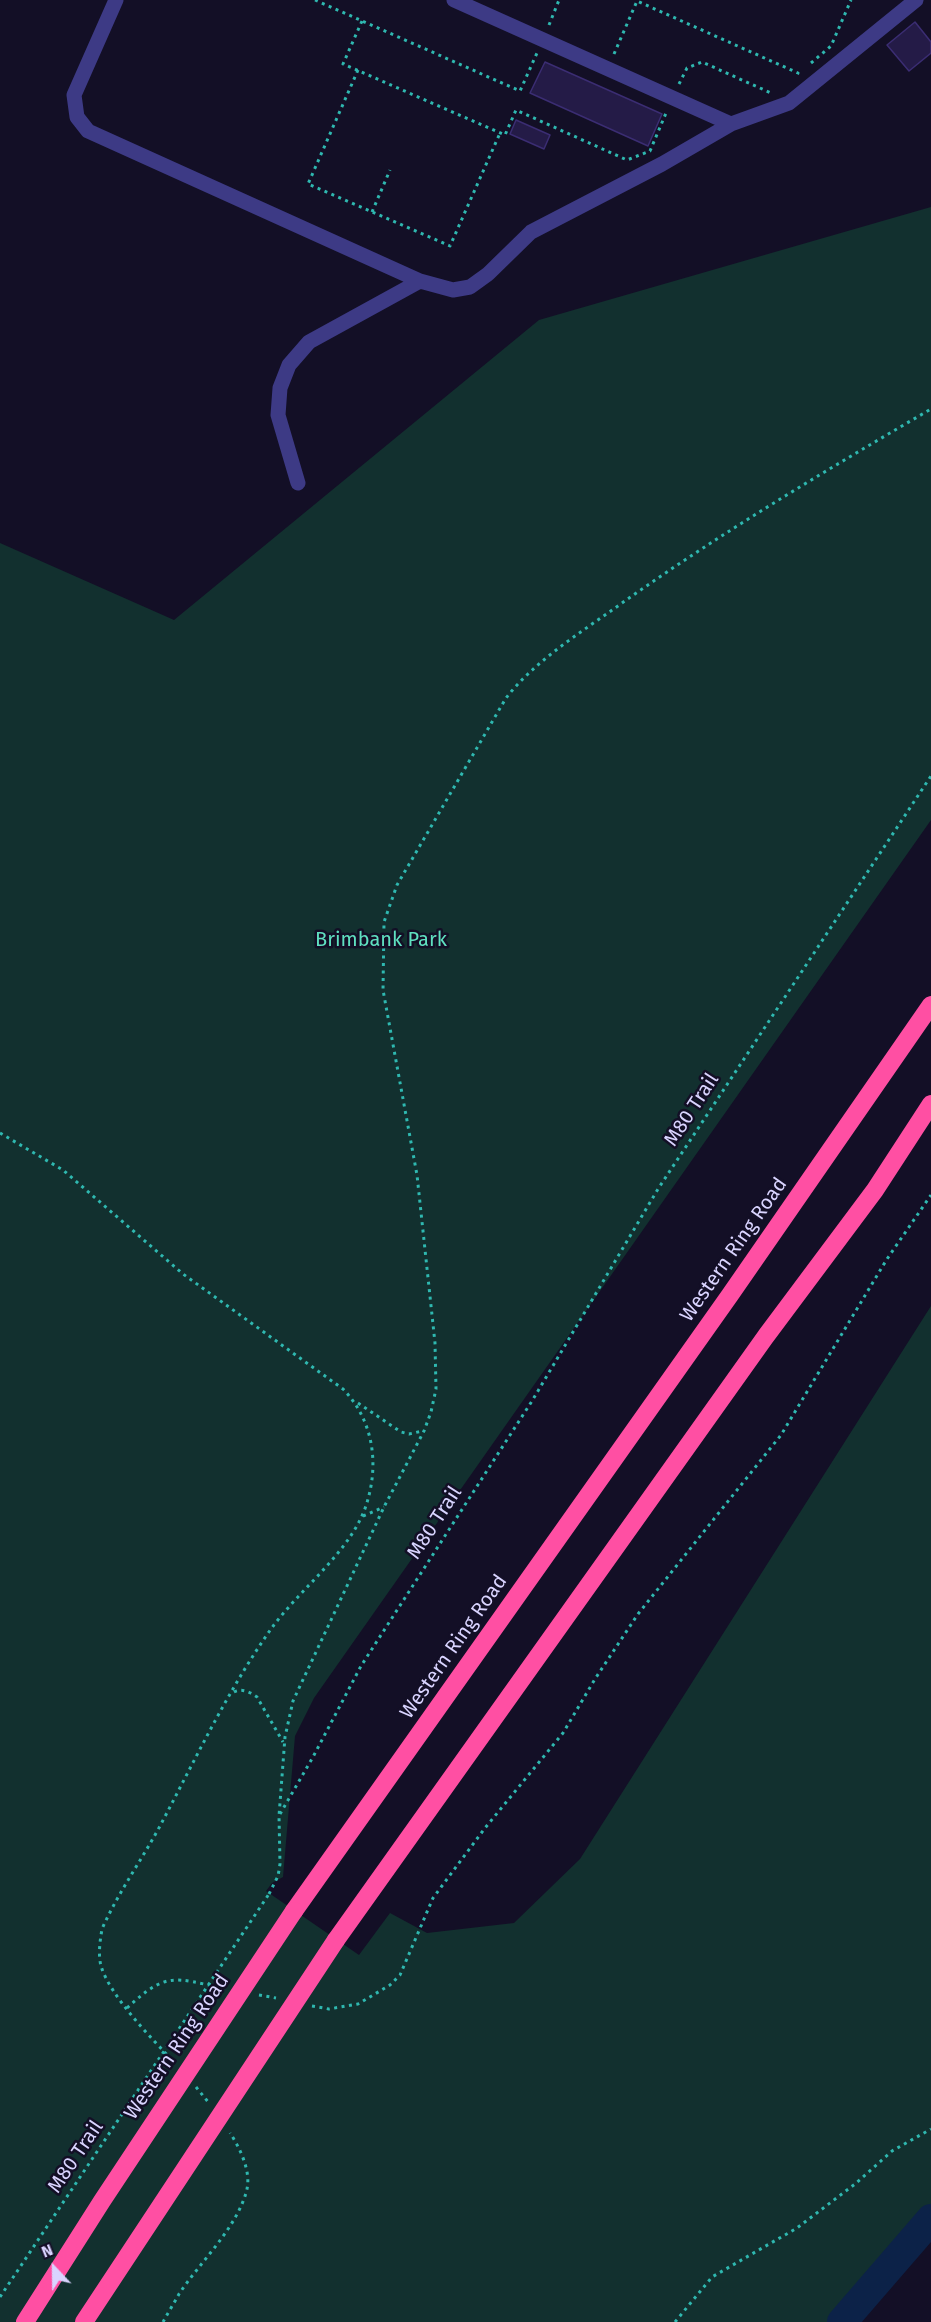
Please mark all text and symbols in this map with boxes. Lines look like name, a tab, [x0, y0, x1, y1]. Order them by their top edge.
park label: Brimbank Park	[315, 928, 447, 952]
street label: M80 Trail	[660, 1069, 724, 1151]
street label: Western Ring Road	[675, 1173, 793, 1327]
street label: M80 Trail	[403, 1482, 467, 1564]
street label: Western Ring Road	[395, 1570, 513, 1724]
street label: Western Ring Road	[119, 1970, 235, 2124]
street label: M80 Trail	[43, 2116, 109, 2198]
north arrow	[24, 2238, 84, 2298]
text: N	[39, 2240, 56, 2262]

